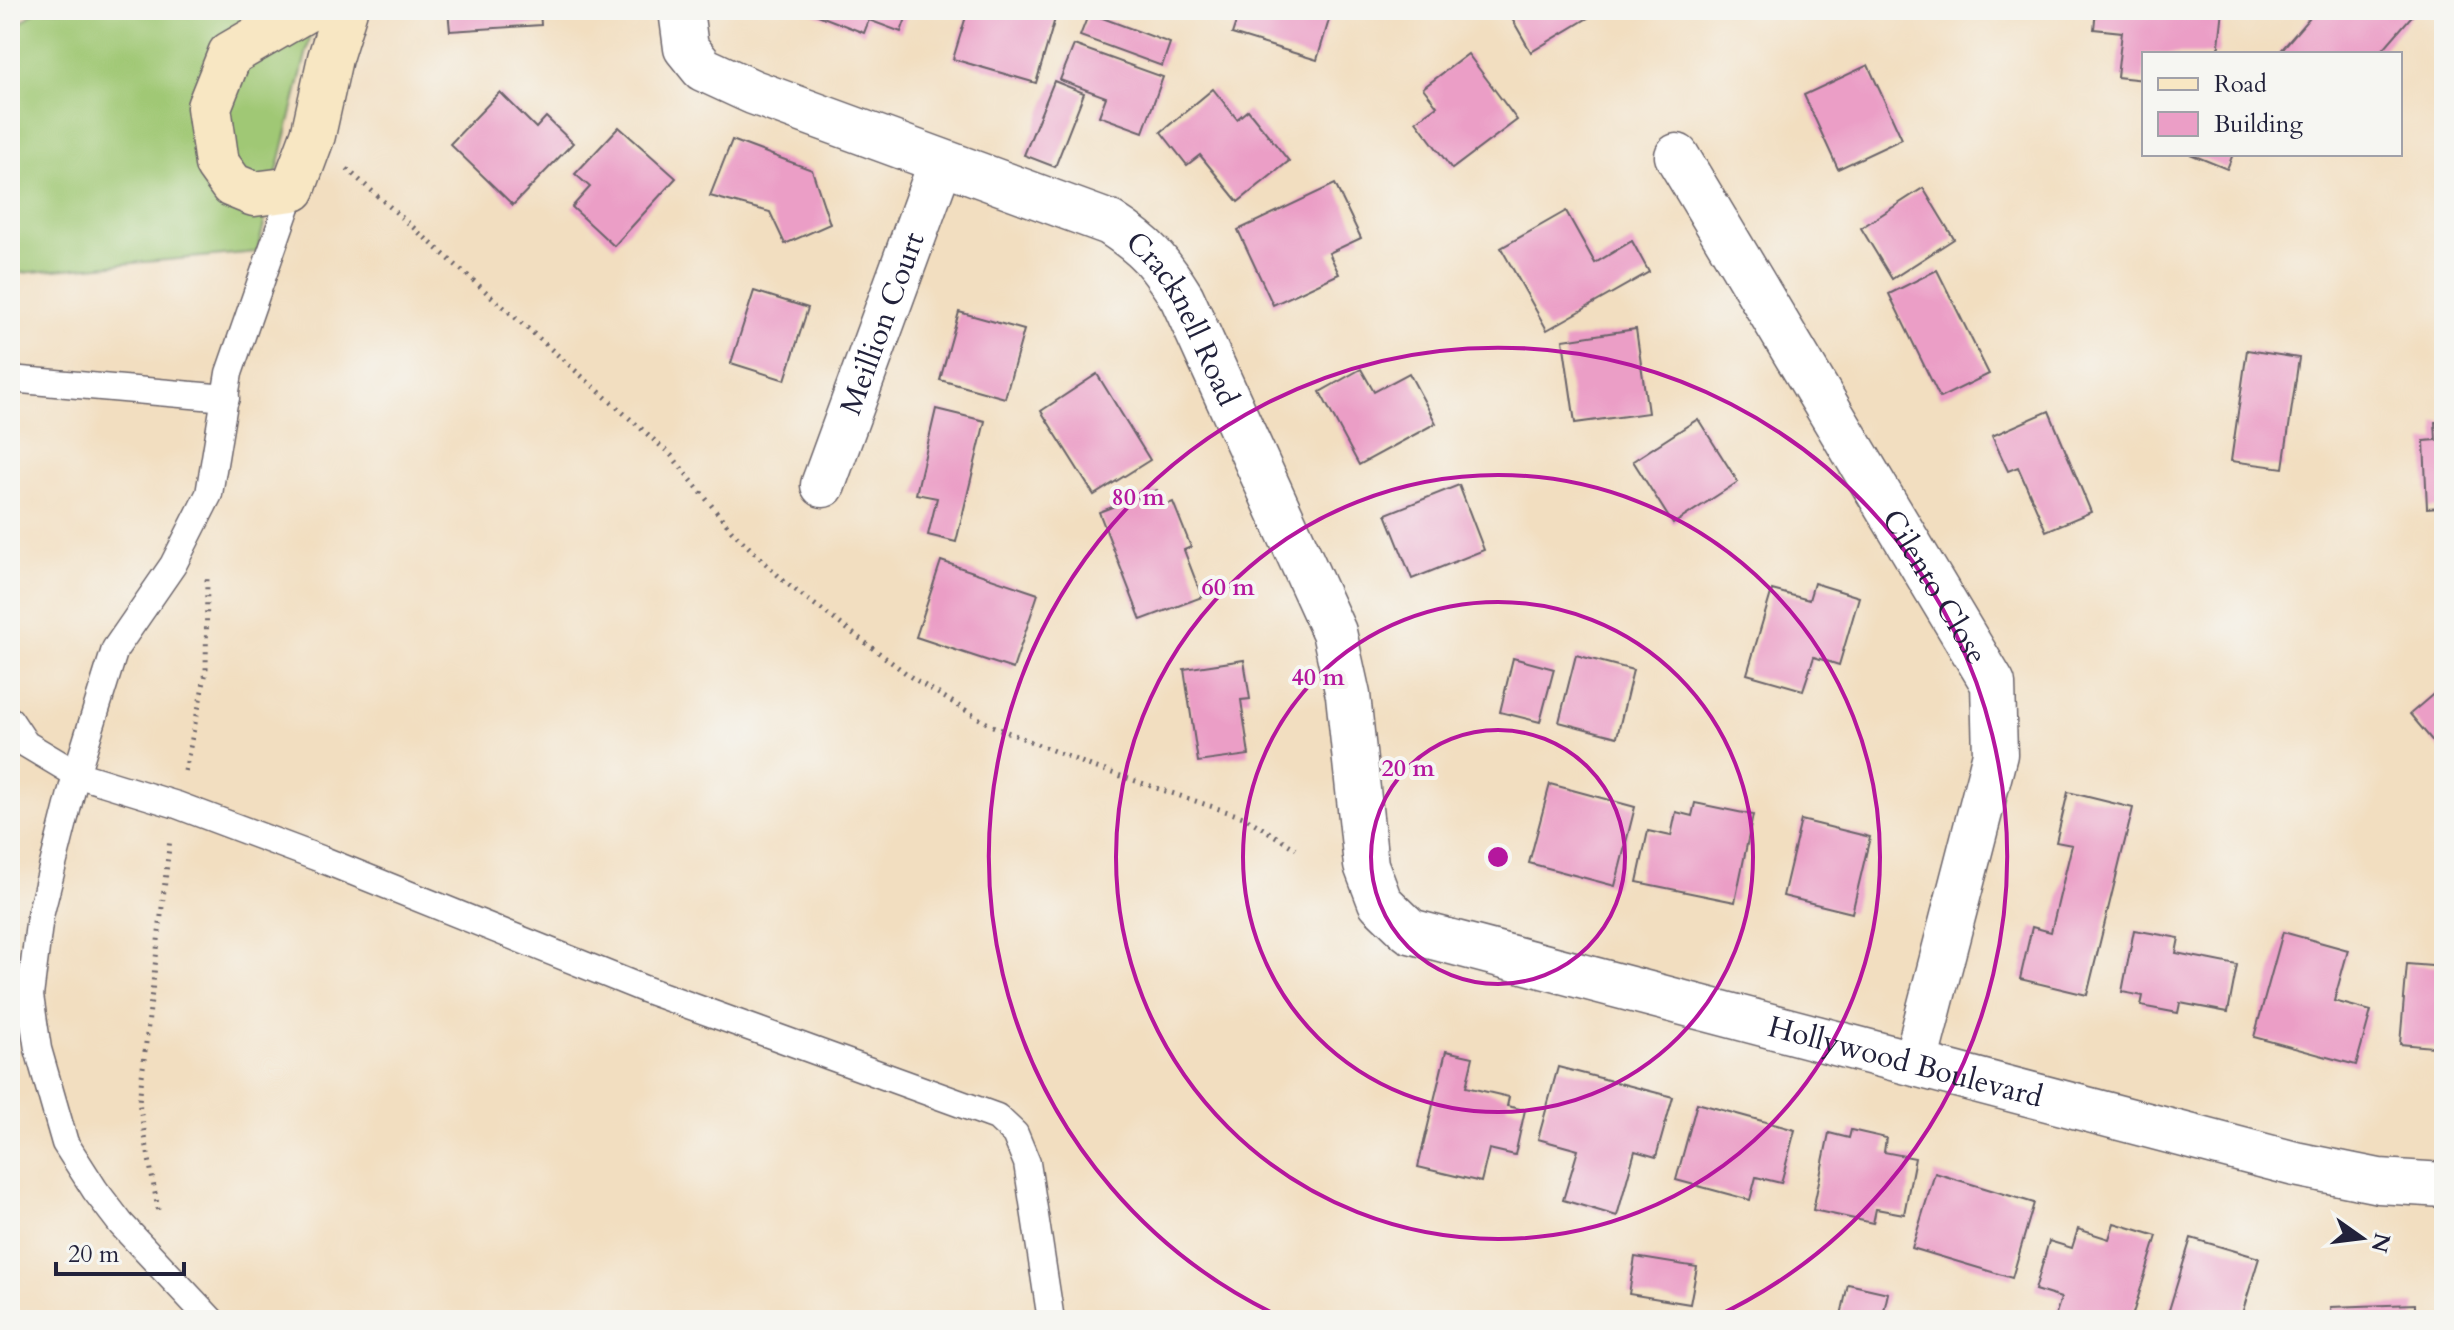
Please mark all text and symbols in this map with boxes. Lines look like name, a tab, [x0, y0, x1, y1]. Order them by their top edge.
legend	[2142, 52, 2402, 156]
text: Road	[2214, 68, 2267, 101]
text: Building	[2214, 108, 2304, 141]
street label: Cracknell Road	[1118, 222, 1249, 413]
street label: Meillion Court	[830, 226, 934, 420]
text: 80 m	[1111, 481, 1165, 514]
street label: Cilento Close	[1873, 502, 1997, 672]
text: 60 m	[1201, 571, 1255, 604]
text: 40 m	[1291, 661, 1345, 694]
text: 20 m	[1381, 752, 1435, 785]
centre of rings	[1484, 843, 1512, 871]
street label: Hollywood Boulevard	[1764, 1006, 2047, 1117]
north arrow	[2322, 1198, 2402, 1278]
scale bar	[56, 1226, 184, 1276]
text: N	[2364, 1230, 2397, 1255]
text: 20 m	[68, 1238, 120, 1271]

